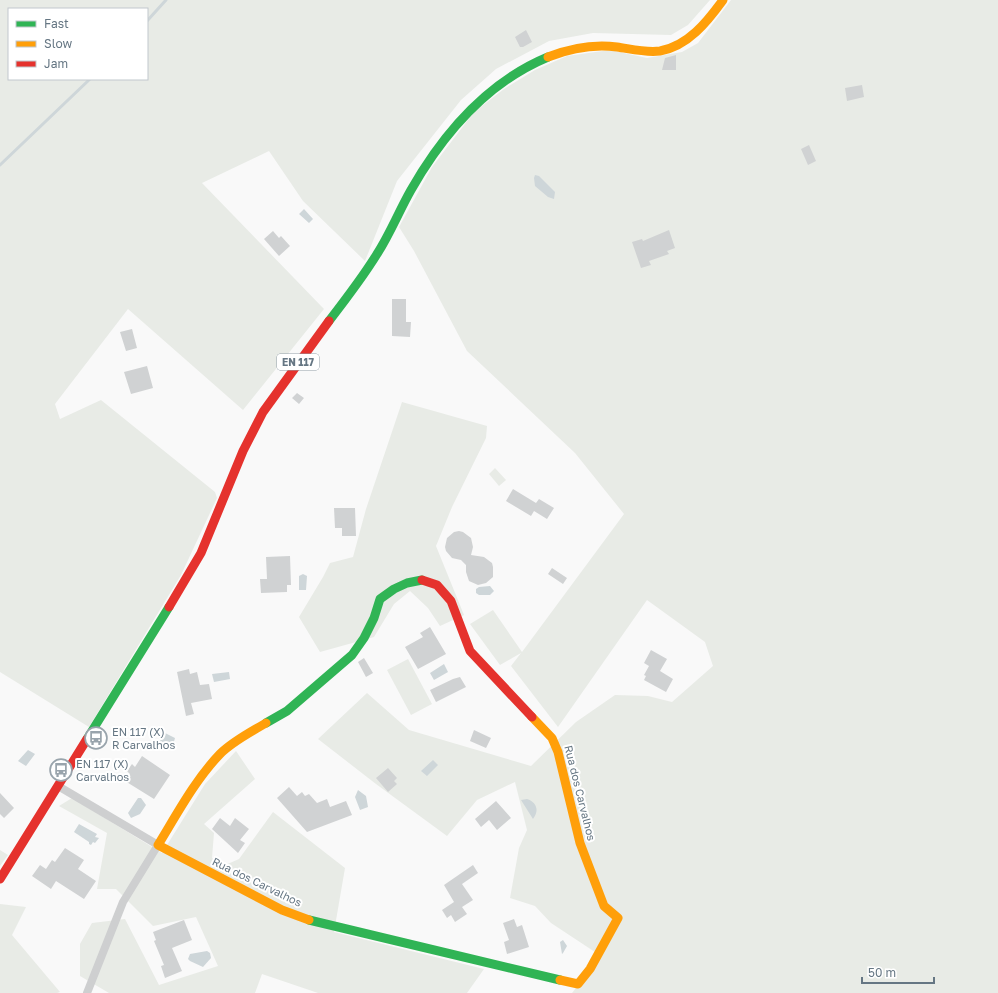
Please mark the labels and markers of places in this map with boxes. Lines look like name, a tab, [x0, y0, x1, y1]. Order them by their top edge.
bus stop icon: EN 117 (X) R Carvalhos	[83, 725, 109, 751]
place label: EN 117 (X) R Carvalhos	[112, 725, 175, 751]
bus stop icon: EN 117 (X) Carvalhos	[48, 757, 74, 783]
place label: EN 117 (X) Carvalhos	[76, 757, 129, 783]

